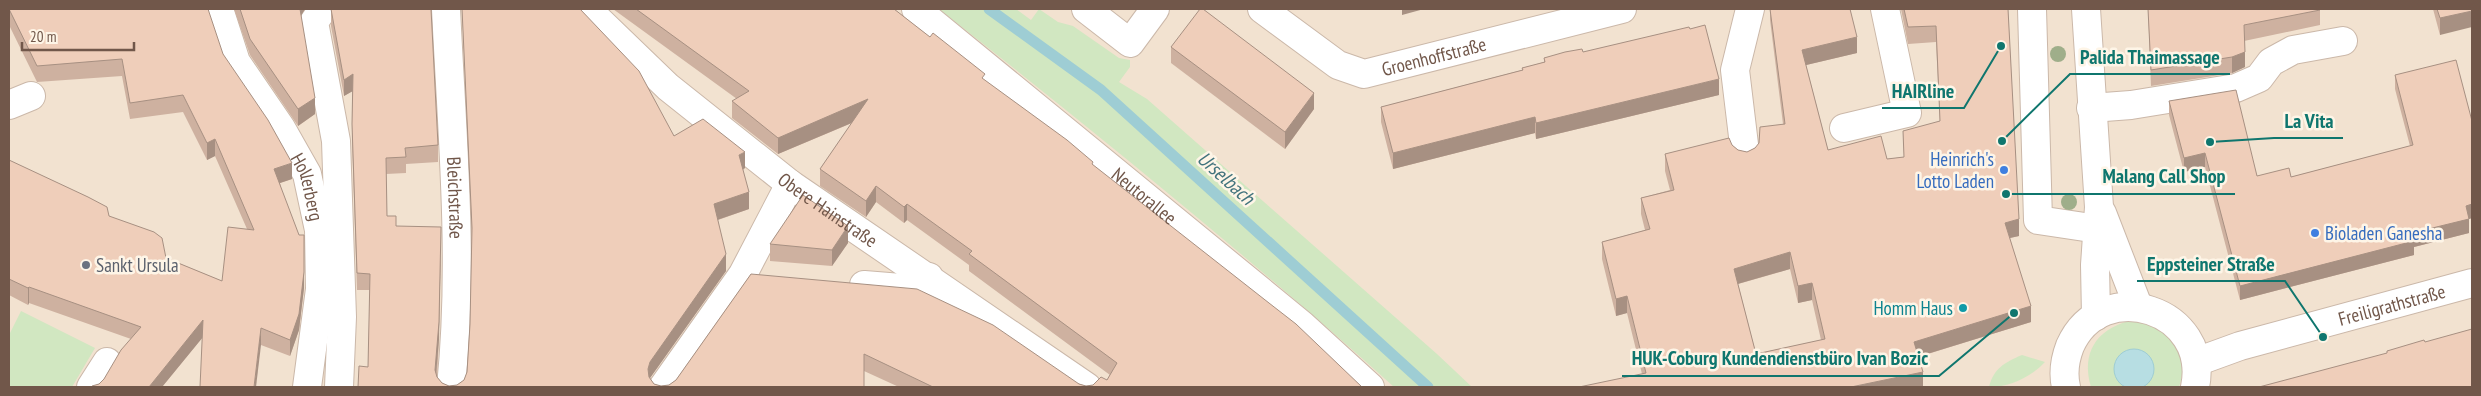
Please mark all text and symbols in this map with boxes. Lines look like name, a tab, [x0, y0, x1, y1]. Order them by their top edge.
scale bar	[22, 20, 135, 52]
text: 20 m	[30, 27, 56, 46]
street label: Groenhoffstraße	[1379, 32, 1489, 81]
callout: Palida Thaimassage	[2070, 39, 2230, 74]
text: Palida Thaimassage	[2080, 44, 2220, 70]
callout: HAIRline	[1882, 73, 1964, 108]
text: HAIRline	[1892, 78, 1954, 104]
callout: La Vita	[2274, 103, 2343, 138]
text: La Vita	[2285, 108, 2333, 134]
water label: Urselbach	[1192, 146, 1261, 211]
place label: Heinrich's Lotto Laden	[1917, 147, 1994, 193]
street label: Hollerberg	[286, 149, 329, 223]
street label: Bleichstraße	[442, 156, 469, 239]
callout: Malang Call Shop	[2092, 159, 2235, 194]
street label: Neutorallee	[1107, 162, 1182, 230]
text: Malang Call Shop	[2102, 163, 2226, 189]
marker: Heinrich's Lotto Laden	[1998, 164, 2010, 176]
street label: Obere Hainstraße	[773, 167, 882, 252]
place label: Bioladen Ganesha	[2325, 221, 2442, 245]
marker: Bioladen Ganesha	[2309, 227, 2321, 239]
callout: Eppsteiner Straße	[2137, 246, 2285, 281]
text: Eppsteiner Straße	[2147, 251, 2275, 277]
place label: Sankt Ursula	[96, 253, 179, 277]
marker: Sankt Ursula	[80, 259, 92, 271]
street label: Freiligrathstraße	[2336, 279, 2448, 331]
place label: Homm Haus	[1873, 296, 1953, 320]
marker: Homm Haus	[1957, 302, 1969, 314]
callout: HUK-Coburg Kundendienstbüro Ivan Bozic	[1622, 341, 1939, 376]
text: HUK-Coburg Kundendienstbüro Ivan Bozic	[1632, 345, 1928, 371]

